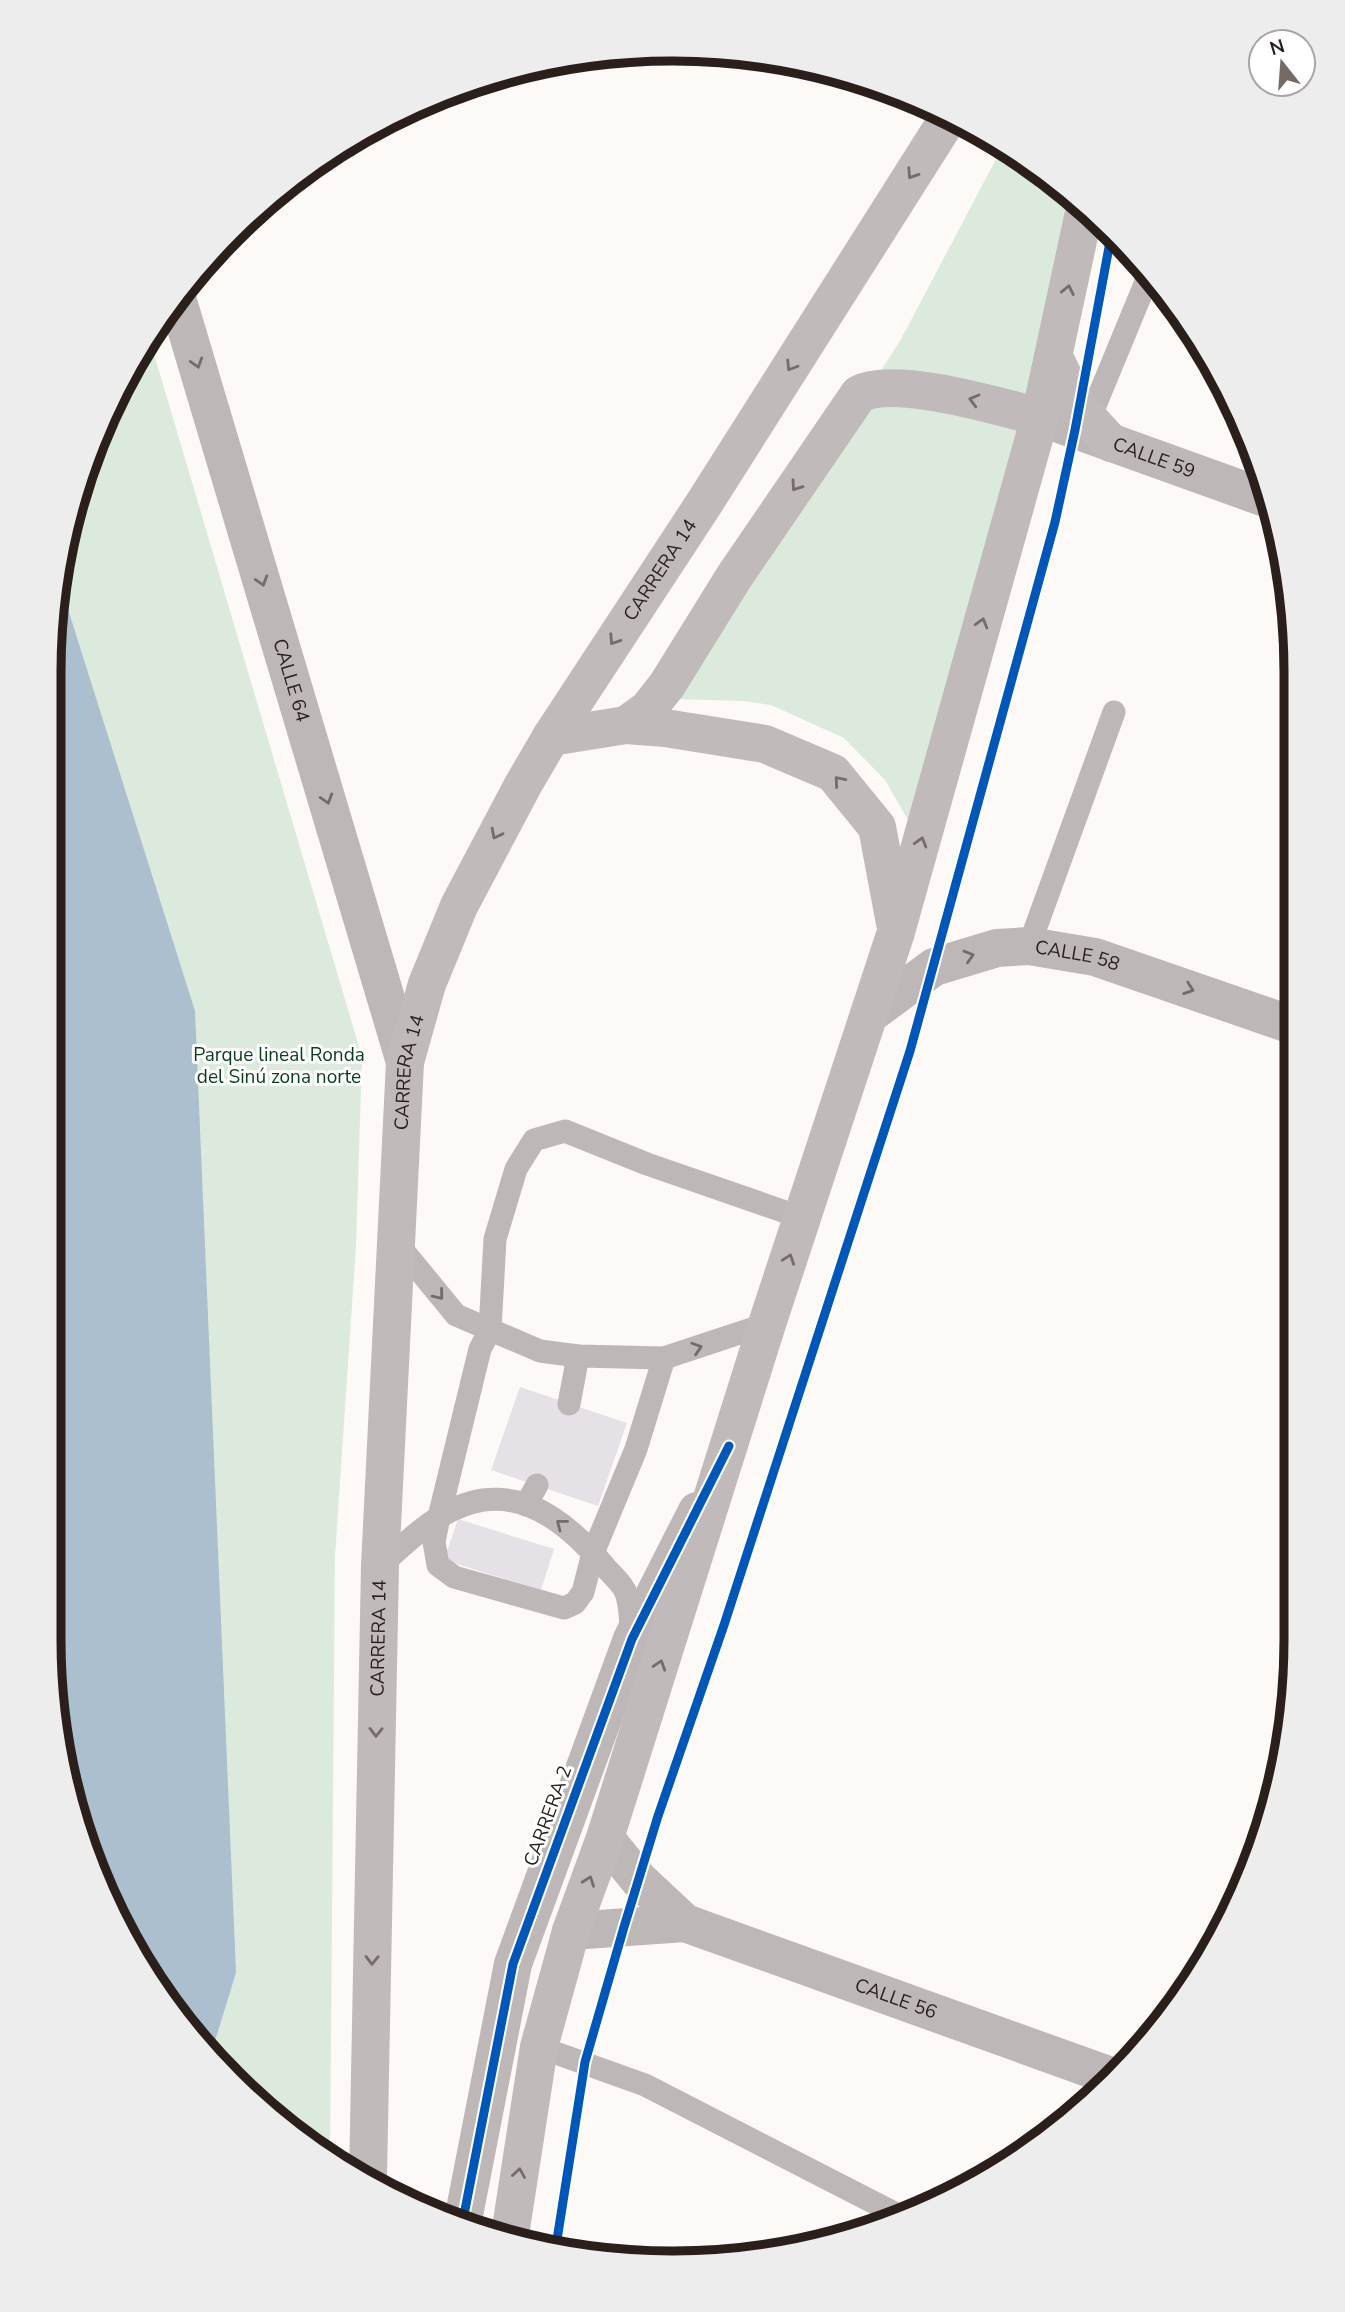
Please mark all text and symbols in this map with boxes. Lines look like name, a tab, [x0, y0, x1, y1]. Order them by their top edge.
north arrow	[1247, 28, 1317, 98]
text: N	[1267, 33, 1288, 62]
one-way arrow	[908, 167, 921, 180]
one-way arrow	[1059, 284, 1074, 296]
one-way arrow	[188, 357, 203, 369]
one-way arrow	[786, 359, 799, 372]
one-way arrow	[968, 394, 980, 408]
street label: CALLE 59	[1109, 431, 1199, 485]
one-way arrow	[792, 478, 804, 491]
street label: CARRERA 14	[617, 514, 703, 626]
one-way arrow	[253, 575, 268, 587]
one-way arrow	[974, 617, 989, 629]
one-way arrow	[610, 632, 622, 645]
street label: CALLE 64	[266, 636, 316, 725]
one-way arrow	[835, 776, 847, 789]
one-way arrow	[318, 793, 333, 805]
one-way arrow	[491, 827, 505, 839]
one-way arrow	[913, 837, 928, 849]
street label: CALLE 58	[1033, 934, 1123, 978]
one-way arrow	[962, 950, 974, 964]
one-way arrow	[1182, 981, 1194, 995]
street label: CARRERA 14	[389, 1012, 431, 1131]
park label: Parque lineal Ronda del Sinú zona norte	[193, 1042, 365, 1090]
one-way arrow	[781, 1254, 795, 1266]
one-way arrow	[431, 1287, 444, 1300]
one-way arrow	[690, 1342, 702, 1356]
one-way arrow	[556, 1520, 568, 1533]
street label: CARRERA 14	[364, 1579, 393, 1697]
one-way arrow	[651, 1659, 666, 1671]
one-way arrow	[369, 1727, 384, 1738]
street label: CARRERA 2	[518, 1762, 578, 1870]
one-way arrow	[581, 1876, 595, 1888]
one-way arrow	[365, 1954, 380, 1965]
street label: CALLE 56	[851, 1972, 941, 2025]
one-way arrow	[512, 2168, 527, 2179]

